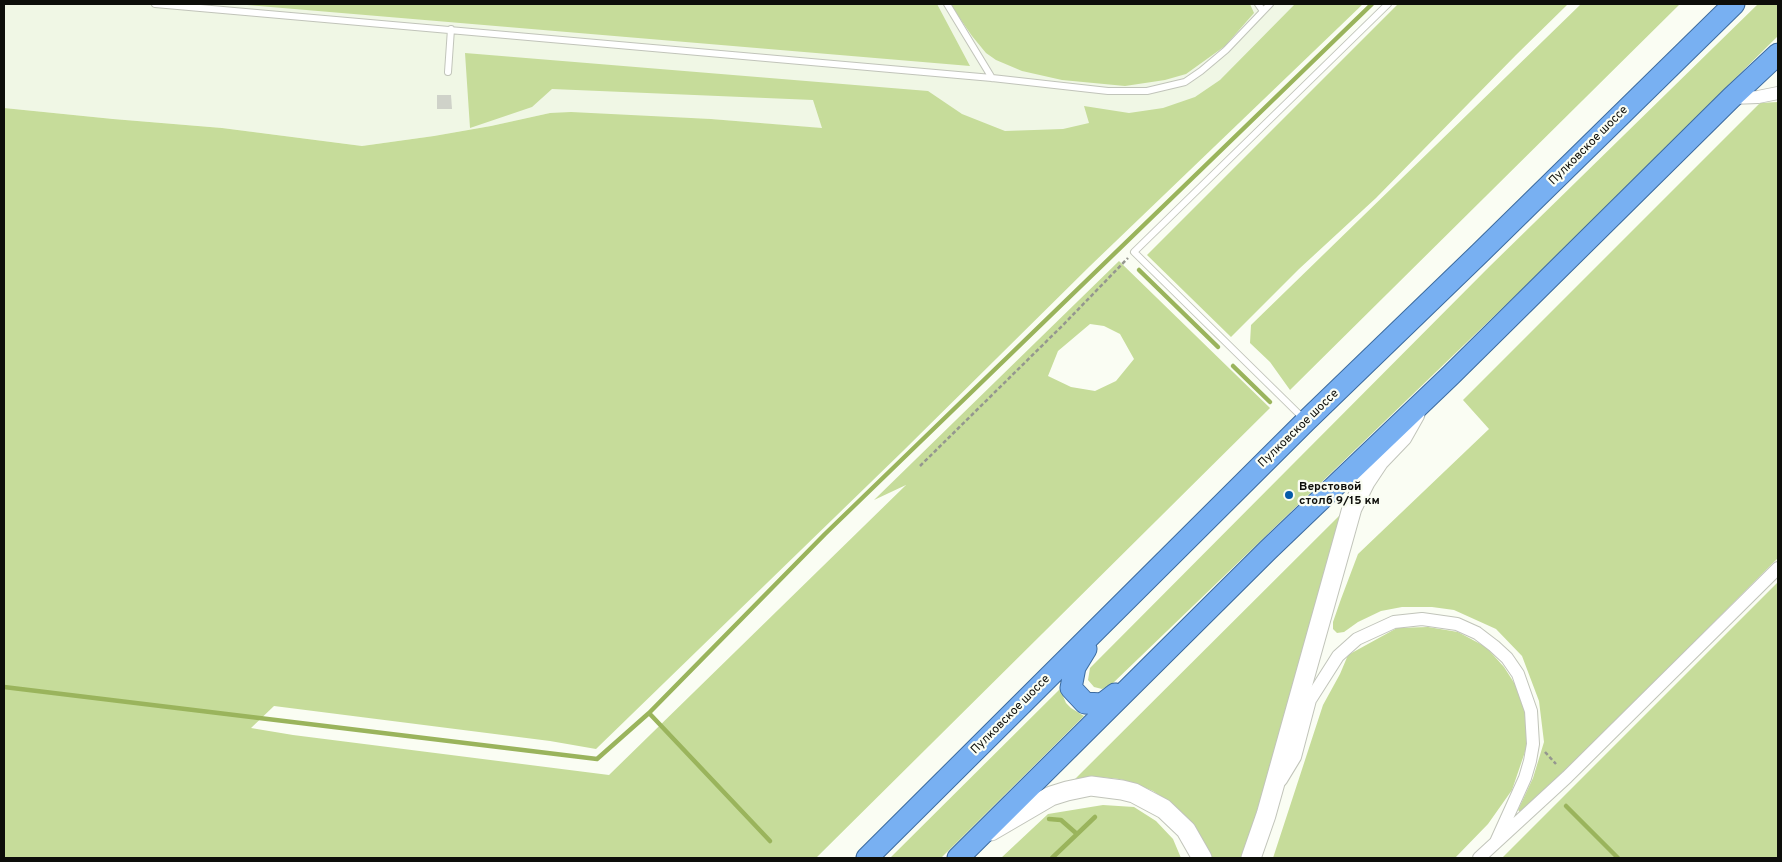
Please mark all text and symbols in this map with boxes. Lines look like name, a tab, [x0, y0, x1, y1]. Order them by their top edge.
street label: Пулковское шоссе	[1546, 103, 1632, 189]
street label: Пулковское шоссе	[1256, 387, 1342, 471]
place label: Верстовой столб 9/15 км	[1299, 481, 1380, 509]
marker: Верстовой столб 9/15 км	[1283, 489, 1295, 501]
street label: Пулковское шоссе	[968, 672, 1054, 758]

